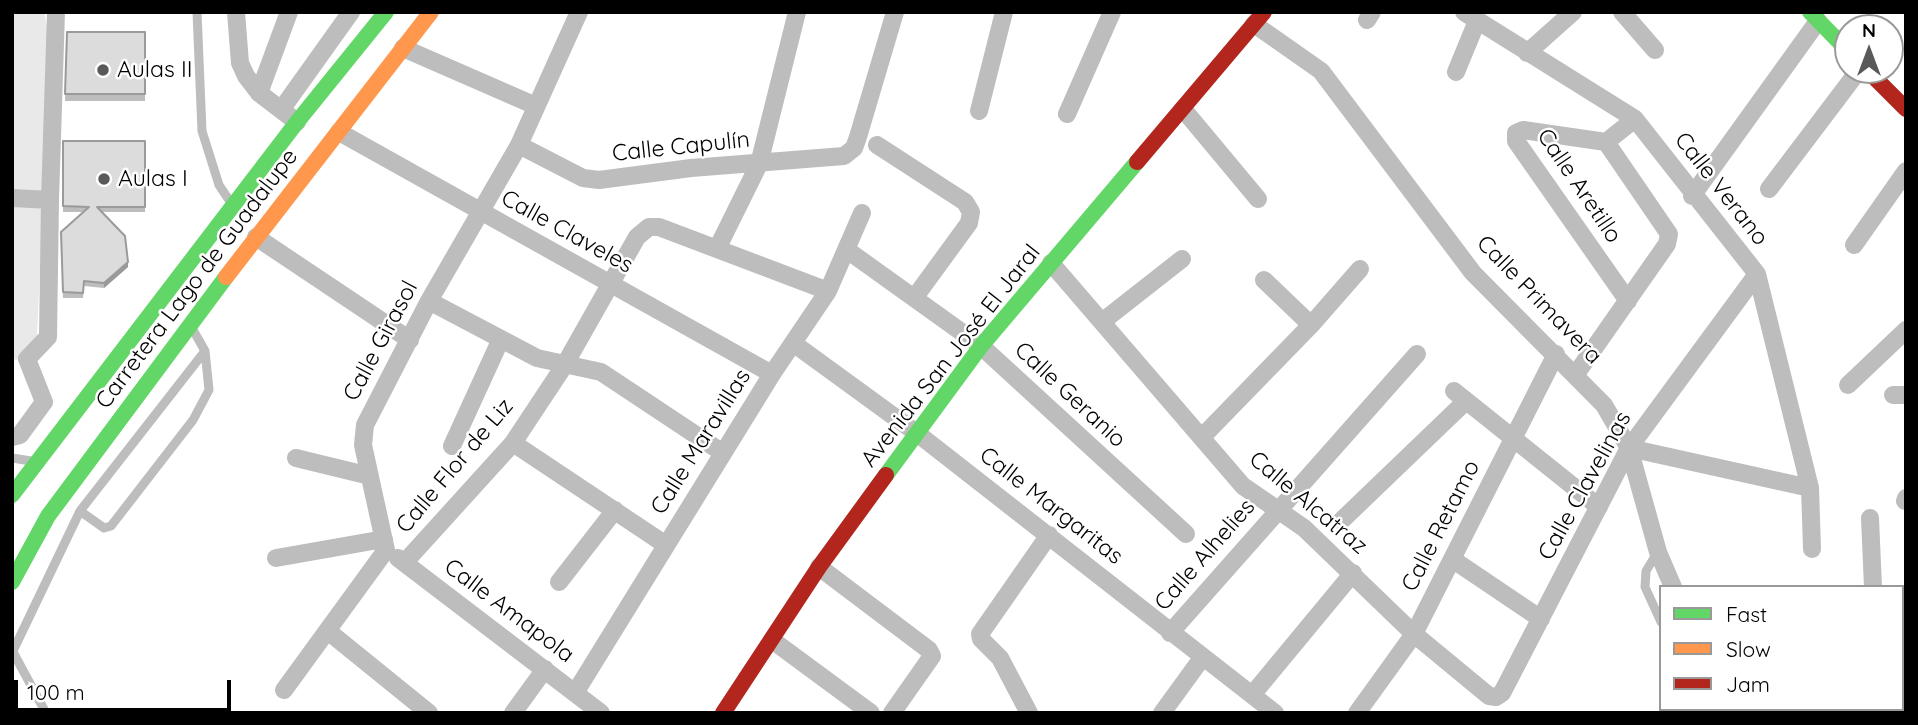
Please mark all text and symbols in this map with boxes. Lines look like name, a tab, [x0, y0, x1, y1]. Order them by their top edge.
north arrow	[1834, 14, 1904, 84]
text: N	[1862, 18, 1876, 42]
place label: Aulas II	[117, 56, 193, 84]
marker: Aulas II	[95, 62, 111, 78]
street label: Calle Aretillo	[1531, 124, 1627, 248]
street label: Calle Capulín	[611, 126, 751, 168]
street label: Calle Verano	[1668, 127, 1774, 251]
street label: Carretera Lago de Guadalupe	[90, 144, 304, 414]
place label: Aulas I	[118, 165, 188, 193]
marker: Aulas I	[96, 171, 112, 187]
street label: Calle Claveles	[496, 184, 638, 280]
street label: Calle Primavera	[1471, 230, 1607, 370]
street label: Avenida San José El Jaral	[856, 239, 1046, 473]
street label: Calle Girasol	[338, 276, 424, 406]
street label: Calle Geranio	[1009, 336, 1131, 454]
street label: Calle Maravillas	[645, 364, 757, 520]
street label: Calle Flor de Liz	[391, 393, 519, 539]
street label: Calle Clavelinas	[1533, 407, 1637, 565]
street label: Calle Margaritas	[974, 441, 1128, 571]
street label: Calle Alcatraz	[1243, 446, 1373, 560]
street label: Calle Retamo	[1396, 456, 1486, 596]
street label: Calle Alhelies	[1149, 494, 1261, 616]
street label: Calle Amapola	[439, 553, 579, 669]
legend	[1659, 585, 1904, 711]
text: Fast	[1726, 601, 1767, 627]
text: Slow	[1726, 636, 1771, 662]
scale bar	[18, 666, 234, 710]
text: Jam	[1726, 671, 1770, 697]
text: 100 m	[27, 679, 85, 705]

